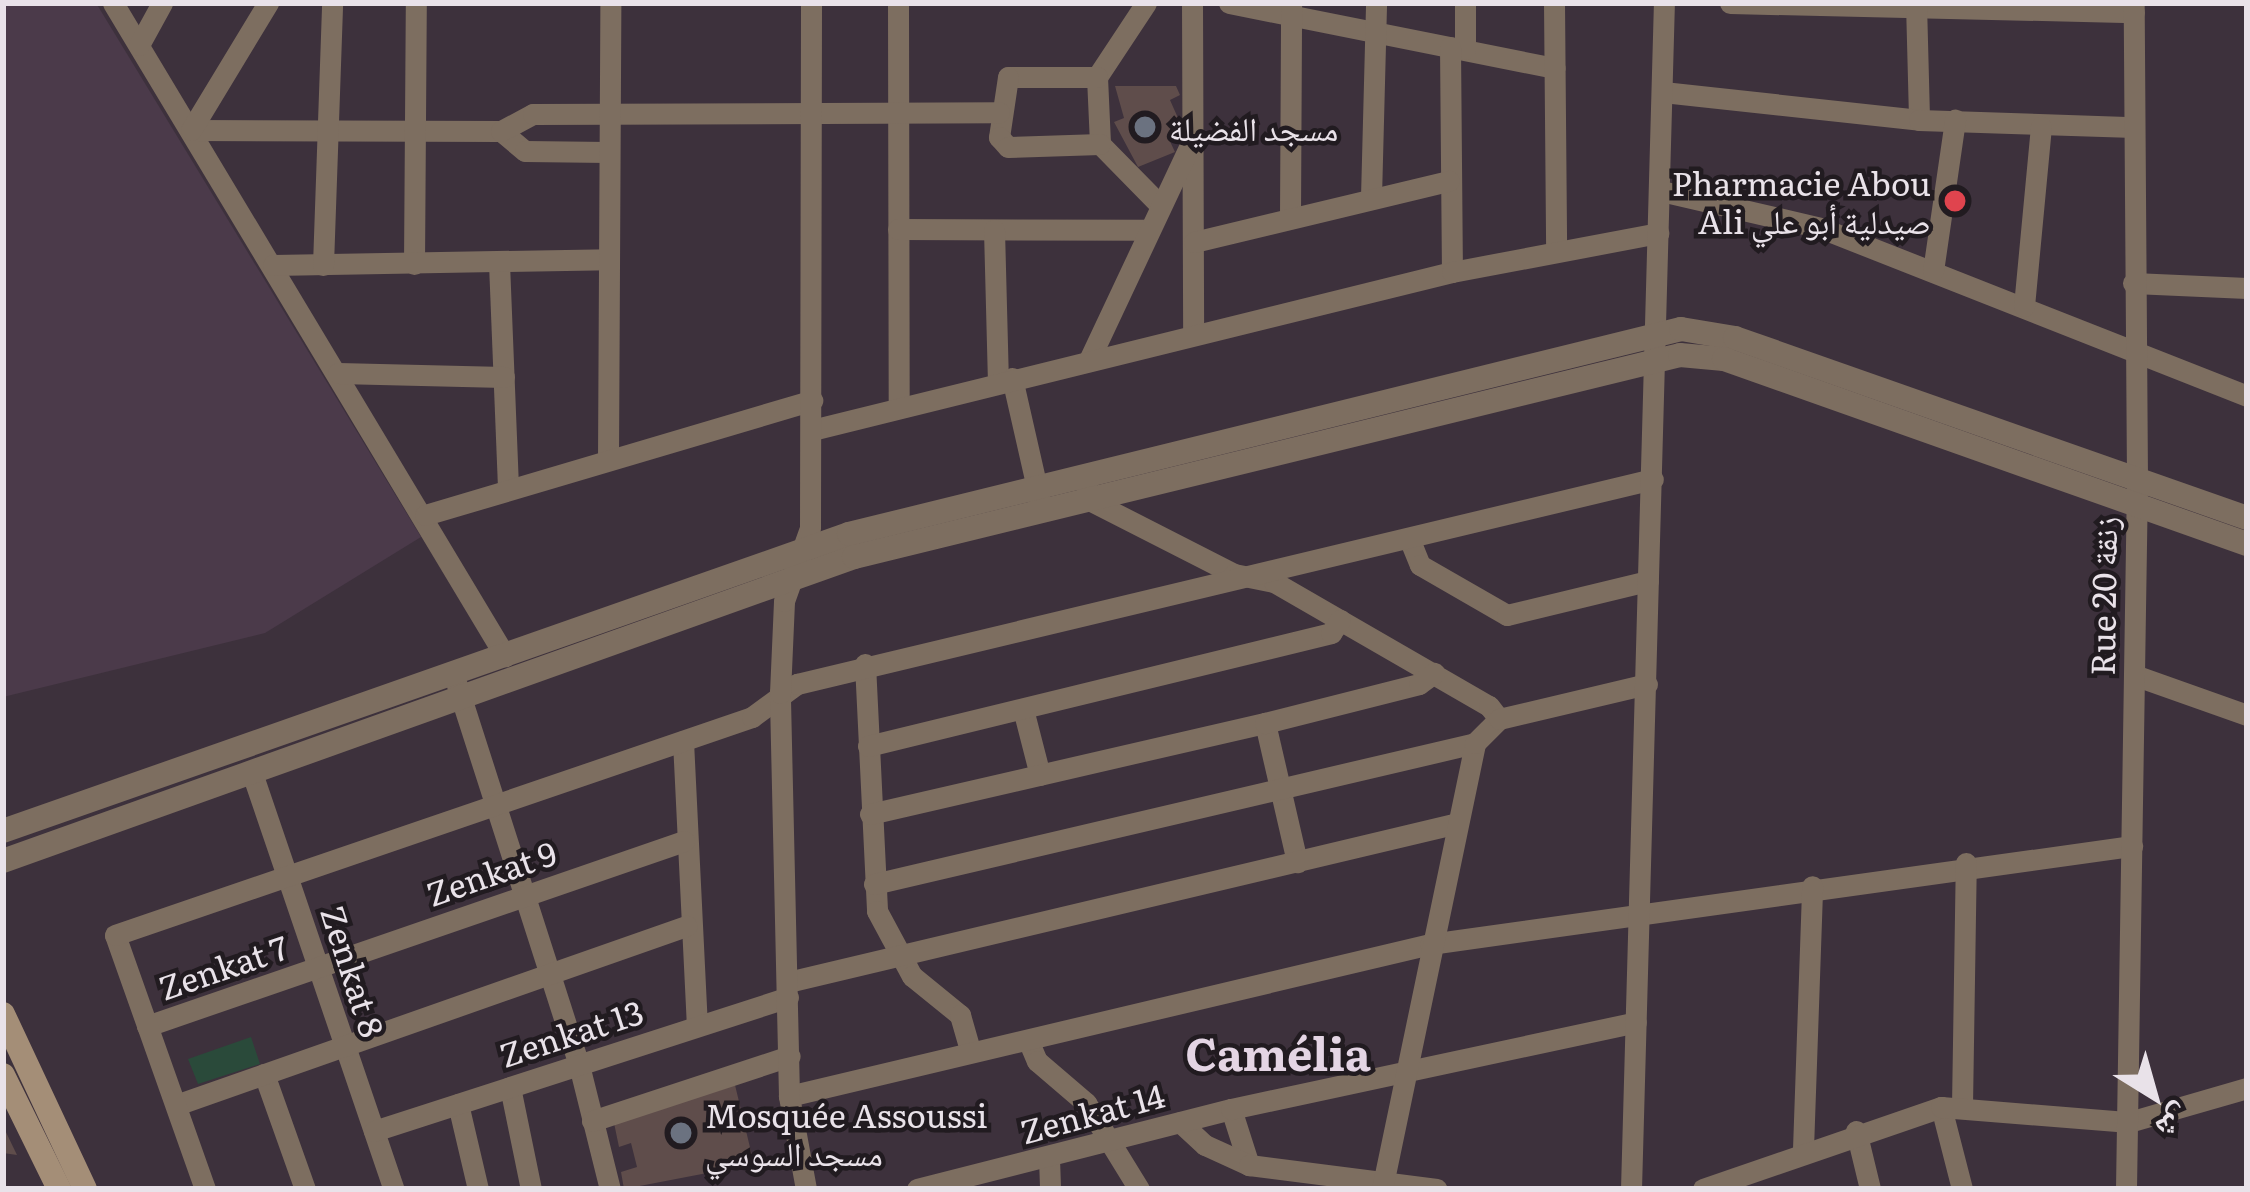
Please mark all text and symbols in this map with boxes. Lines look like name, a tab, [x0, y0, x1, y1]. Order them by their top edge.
place label: مسجد الفضيلة	[1169, 107, 1338, 147]
marker: مسجد الفضيلة	[1132, 114, 1158, 140]
place label: Pharmacie Abou Ali صيدلية أبو علي	[1672, 162, 1931, 240]
marker: Pharmacie Abou Ali صيدلية أبو علي	[1942, 188, 1968, 214]
street label: Rue 20 زنقة	[2081, 516, 2123, 676]
street label: Zenkat 9	[421, 831, 561, 913]
street label: Zenkat 8	[314, 901, 394, 1041]
street label: Zenkat 7	[153, 925, 293, 1007]
street label: Zenkat 13	[494, 990, 648, 1074]
district label: Camélia	[1185, 1025, 1371, 1079]
north arrow	[2094, 1036, 2214, 1156]
street label: Zenkat 14	[1016, 1074, 1168, 1150]
place label: Mosquée Assoussi مسجد السوسي	[705, 1094, 987, 1172]
text: ش	[2147, 1095, 2205, 1155]
marker: Mosquée Assoussi مسجد السوسي	[668, 1120, 694, 1146]

